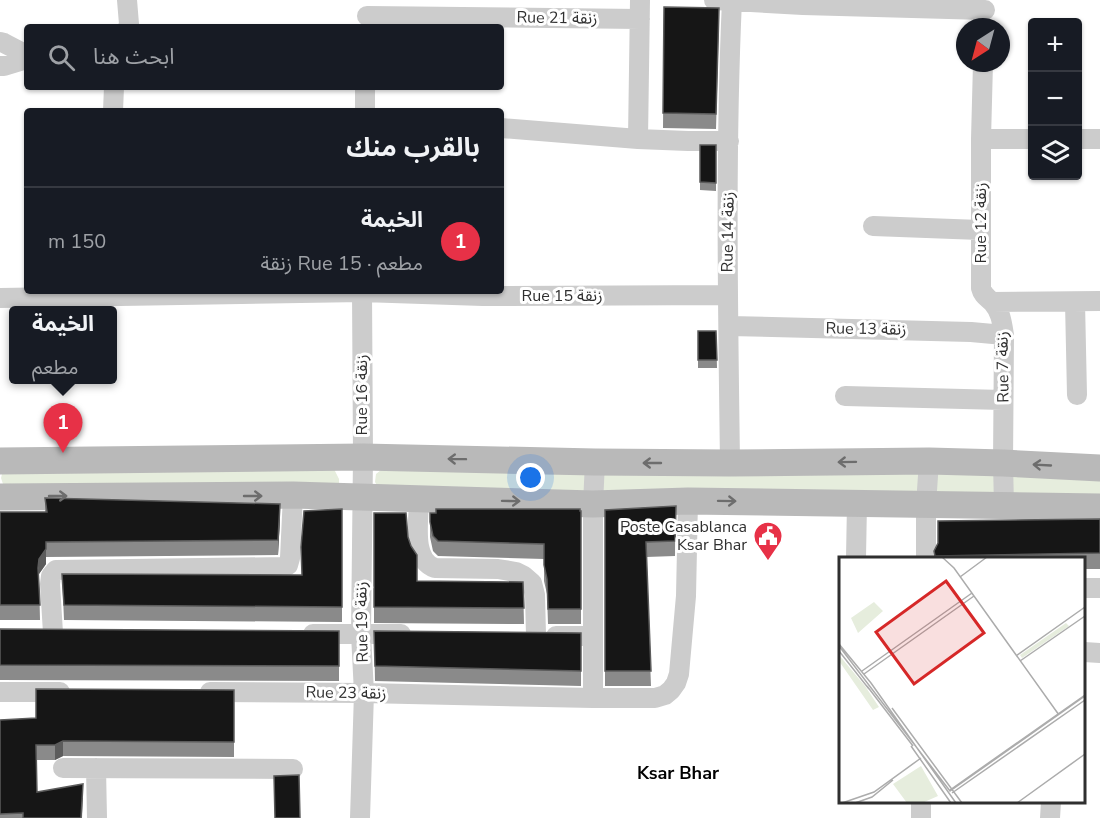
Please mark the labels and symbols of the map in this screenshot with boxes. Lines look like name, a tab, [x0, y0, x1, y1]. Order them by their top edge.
street label: Rue 21 زنقة	[516, 6, 598, 30]
north arrow	[956, 18, 1010, 72]
street label: Rue 12 زنقة	[970, 182, 992, 264]
street label: Rue 14 زنقة	[716, 191, 740, 273]
street label: Rue 15 زنقة	[521, 285, 603, 307]
street label: Rue 13 زنقة	[825, 317, 907, 341]
street label: Rue 7 زنقة	[991, 331, 1015, 403]
street label: Rue 16 زنقة	[351, 354, 373, 436]
pin: 1	[44, 404, 82, 453]
one-way arrow	[447, 453, 467, 465]
one-way arrow	[837, 456, 857, 468]
one-way arrow	[642, 457, 662, 468]
one-way arrow	[1032, 460, 1052, 471]
your location	[516, 463, 545, 492]
one-way arrow	[48, 490, 68, 502]
one-way arrow	[243, 490, 263, 502]
one-way arrow	[501, 496, 521, 507]
one-way arrow	[717, 496, 737, 507]
place label: Poste Casablanca Ksar Bhar	[620, 516, 747, 556]
public building icon: Poste Casablanca Ksar Bhar	[752, 520, 784, 562]
inset map	[839, 557, 1085, 803]
street label: Rue 19 زنقة	[350, 581, 374, 663]
street label: Rue 23 زنقة	[305, 681, 387, 705]
district label: Ksar Bhar	[637, 761, 719, 785]

